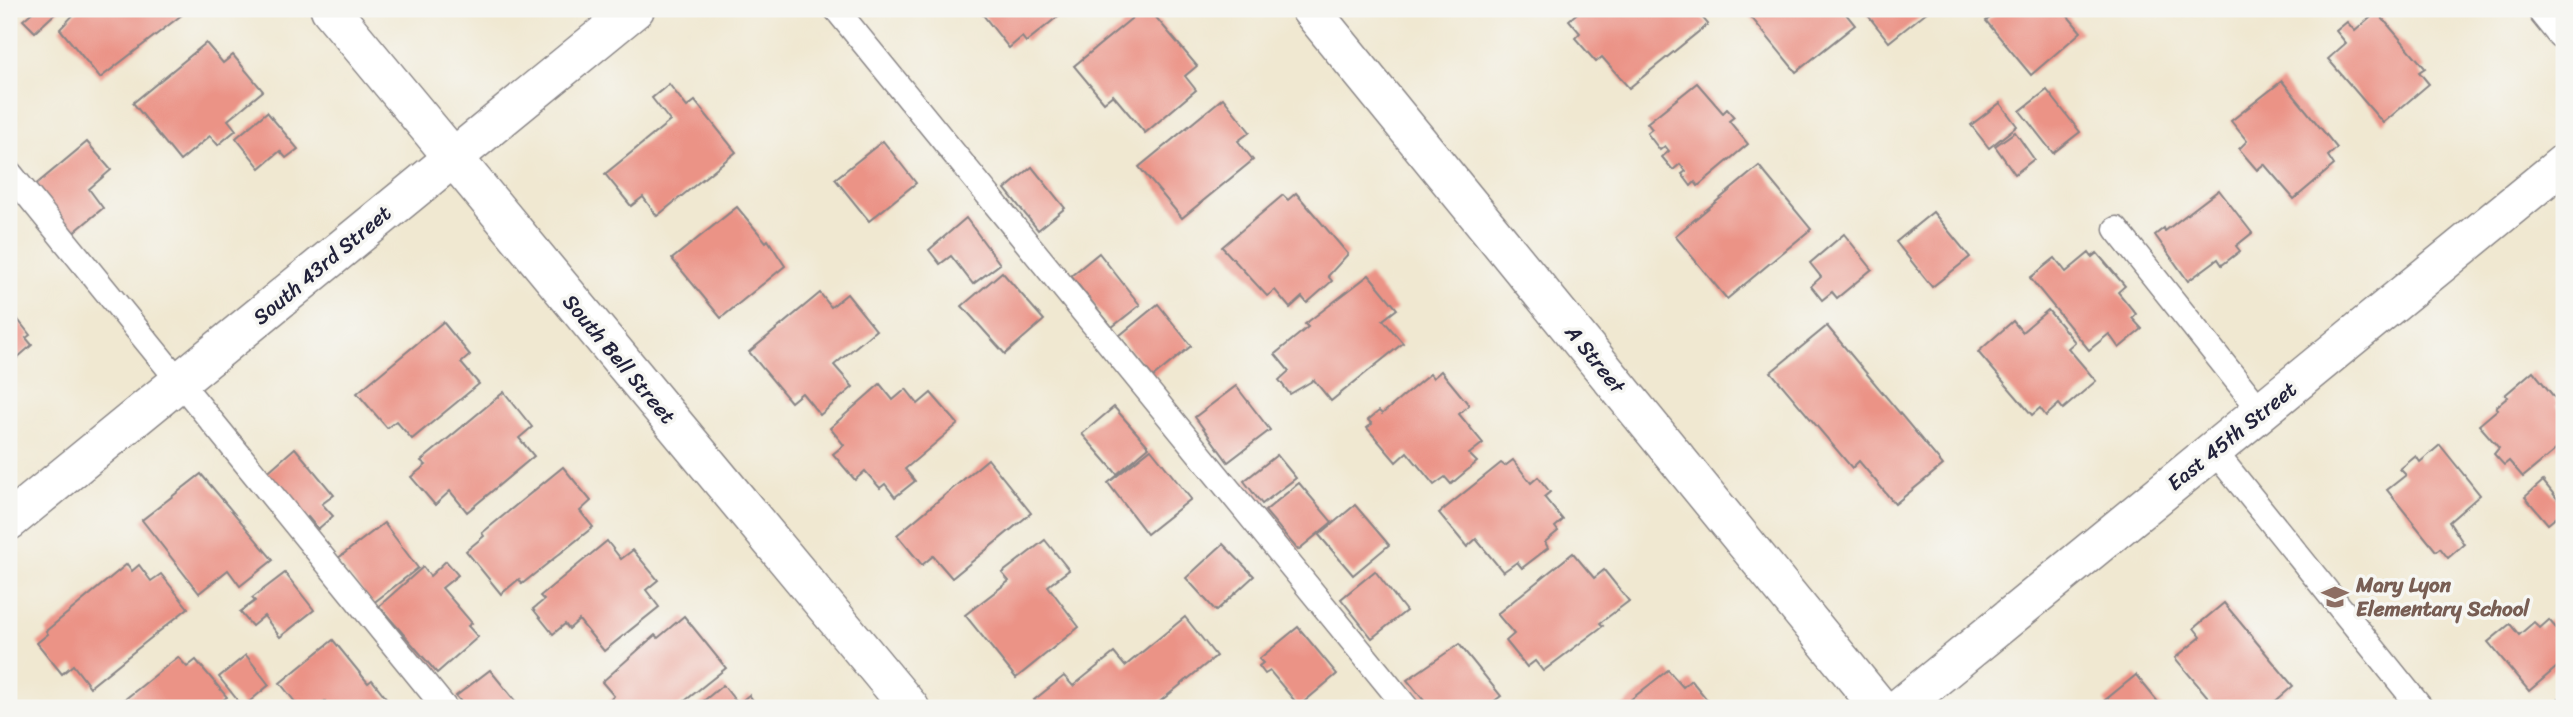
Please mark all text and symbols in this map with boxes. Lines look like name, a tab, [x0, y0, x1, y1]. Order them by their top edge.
street label: South 43rd Street	[244, 195, 400, 335]
street label: South Bell Street	[553, 285, 685, 433]
street label: A Street	[1554, 315, 1636, 403]
street label: East 45th Street	[2158, 371, 2306, 501]
place label: Mary Lyon Elementary School	[2355, 566, 2530, 628]
school or university icon: Mary Lyon Elementary School	[2320, 582, 2350, 612]

